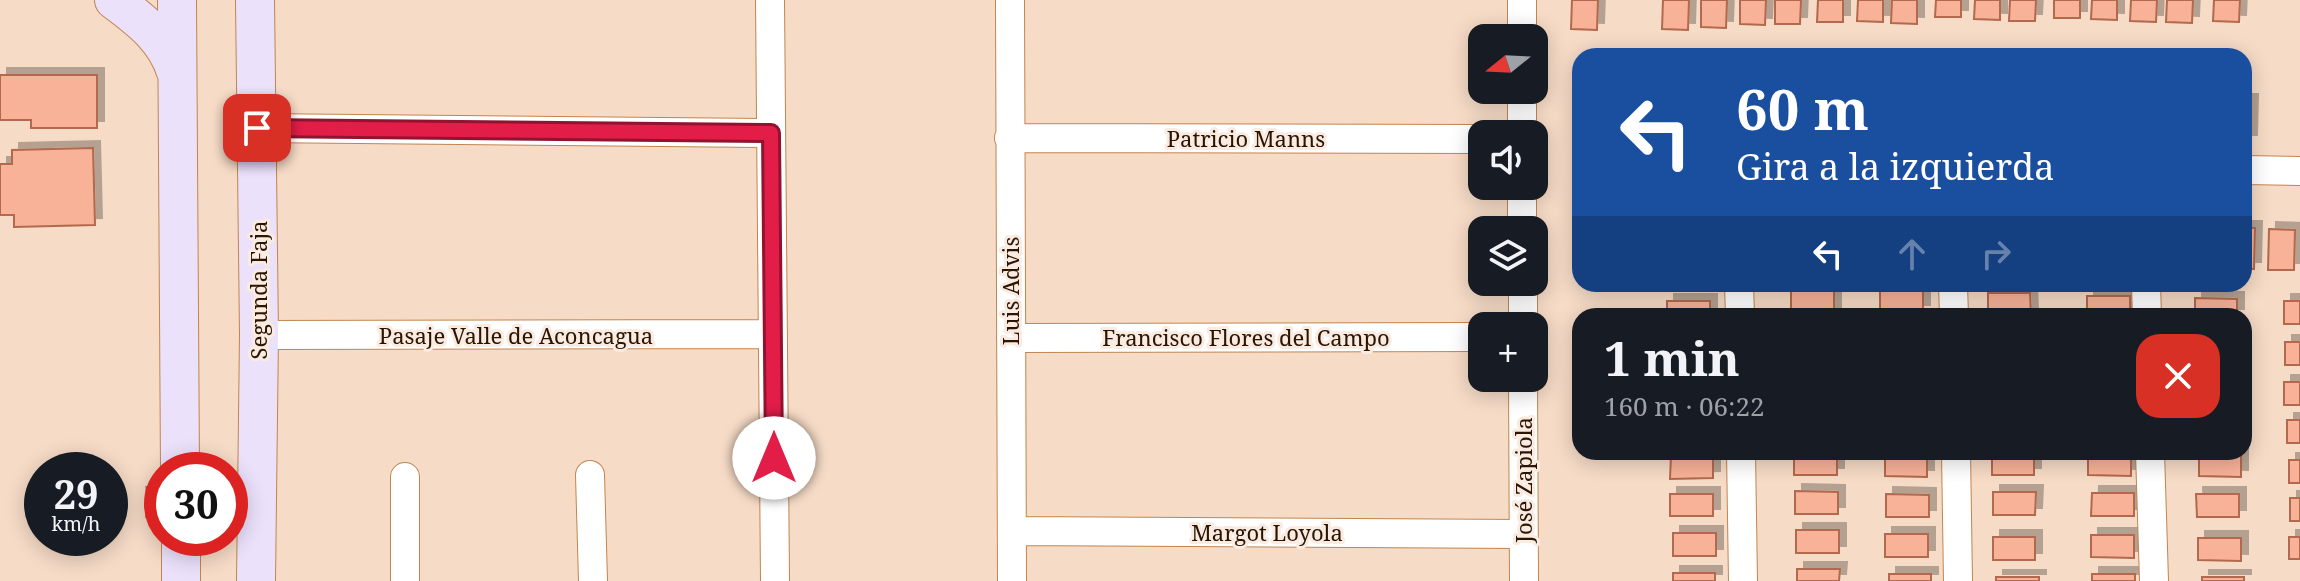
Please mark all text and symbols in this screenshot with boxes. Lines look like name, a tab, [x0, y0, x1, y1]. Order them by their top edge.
north arrow	[1468, 24, 1548, 104]
map controls	[1468, 24, 1548, 392]
text: 60 m	[1736, 70, 1869, 146]
icon: left	[1604, 80, 1708, 184]
pin	[223, 94, 291, 162]
icon: arrive	[235, 106, 279, 150]
button: sound	[1468, 120, 1548, 200]
street label: Patricio Manns	[1167, 123, 1325, 153]
text: Gira a la izquierda	[1736, 142, 2055, 191]
button: layers	[1468, 216, 1548, 296]
street label: Segunda Faja	[243, 221, 273, 359]
icon: left	[1806, 232, 1850, 276]
icon: ahead	[1890, 232, 1934, 276]
icon: right	[1974, 232, 2018, 276]
street label: Luis Advis	[995, 237, 1025, 345]
button: +	[1468, 312, 1548, 392]
street label: Pasaje Valle de Aconcagua	[379, 320, 653, 350]
street label: Francisco Flores del Campo	[1102, 322, 1390, 352]
text: 1 min	[1604, 325, 1740, 390]
button: close	[2136, 334, 2220, 418]
text: 160 m · 06:22	[1604, 388, 1765, 424]
position arrow	[732, 416, 816, 500]
street label: José Zapiola	[1508, 417, 1538, 544]
speed limit sign: 30	[144, 452, 248, 556]
text: 29	[53, 466, 99, 521]
text: km/h	[51, 510, 101, 537]
street label: Margot Loyola	[1191, 517, 1343, 547]

